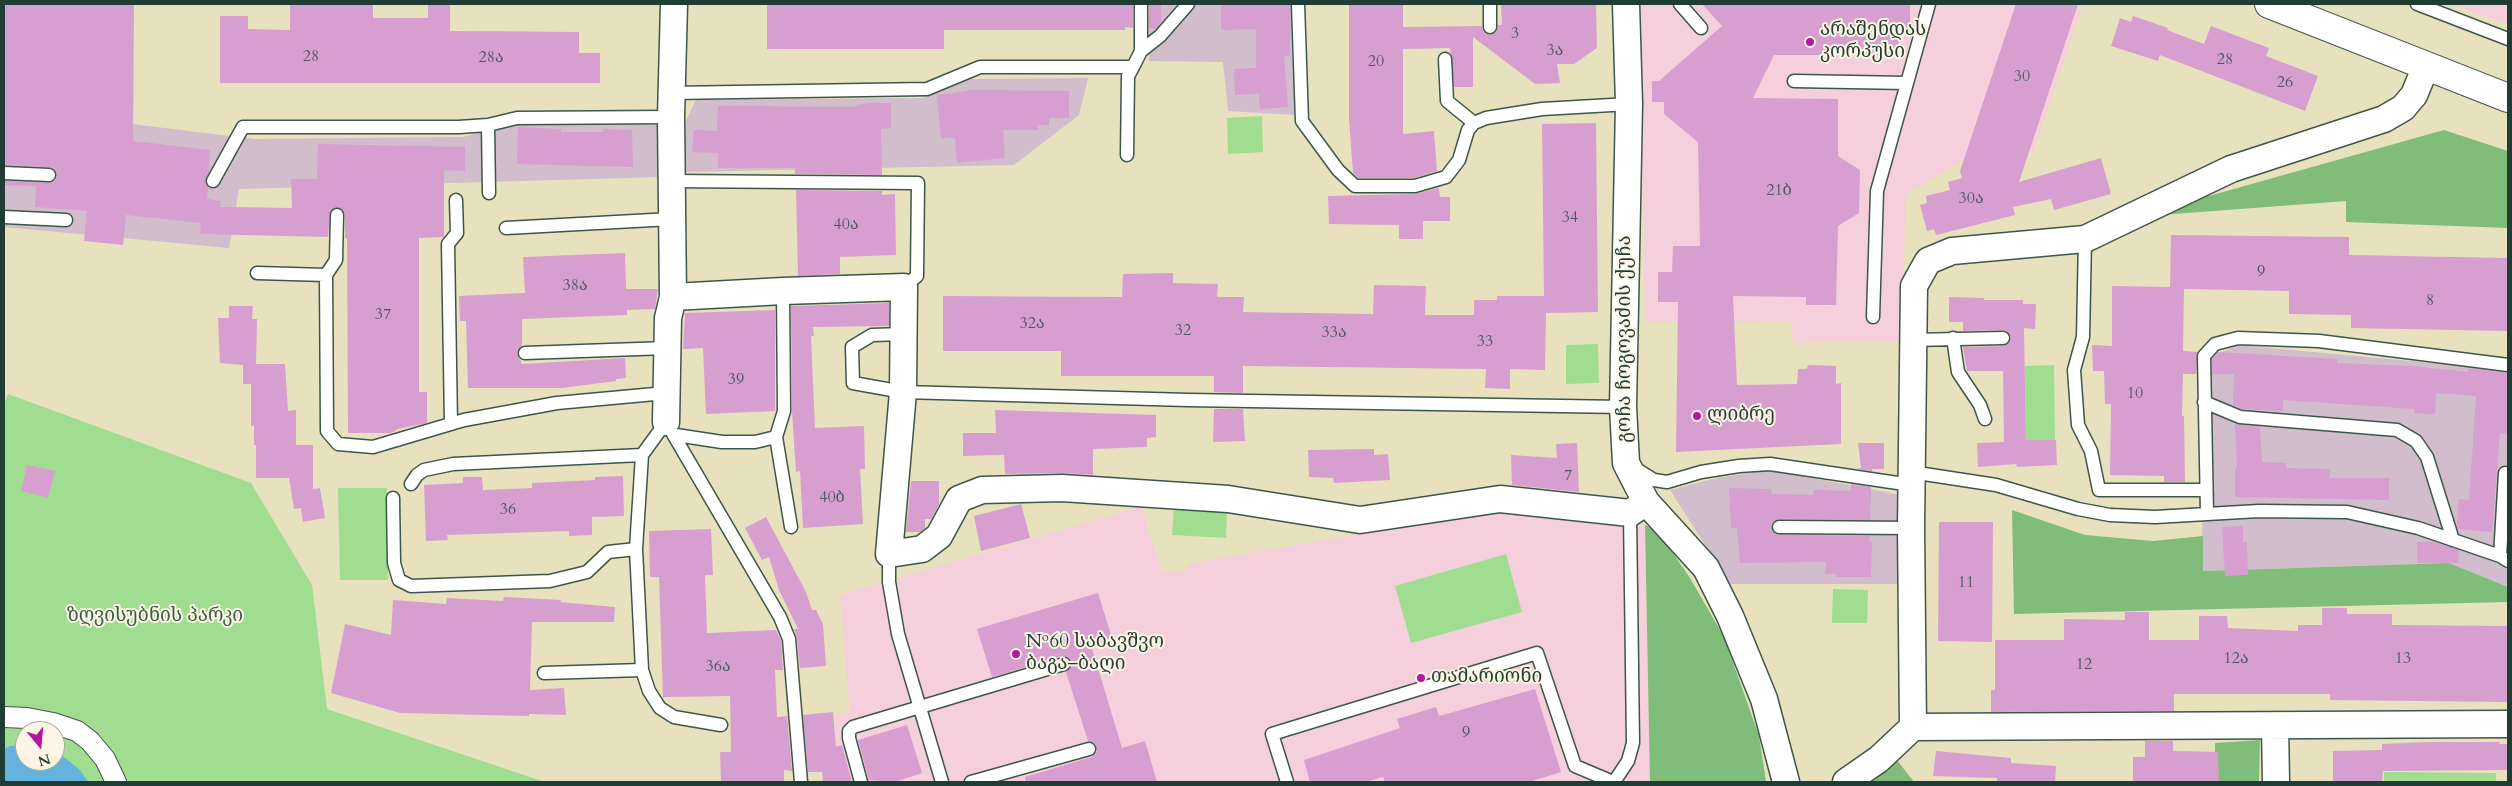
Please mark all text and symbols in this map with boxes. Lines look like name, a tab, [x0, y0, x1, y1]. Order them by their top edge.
place label: არაშენდას კორპუსი	[1820, 20, 1926, 64]
house number: 3	[1511, 24, 1519, 44]
marker: არაშენდას კორპუსი	[1804, 36, 1816, 48]
house number: 3ა	[1547, 41, 1563, 61]
house number: 28	[303, 47, 319, 67]
house number: 28ა	[479, 48, 503, 68]
house number: 28	[2217, 50, 2233, 70]
house number: 20	[1368, 52, 1384, 72]
house number: 30	[2014, 67, 2030, 87]
house number: 26	[2277, 73, 2293, 93]
house number: 21ბ	[1766, 181, 1792, 201]
house number: 30ა	[1959, 189, 1983, 209]
house number: 34	[1562, 208, 1578, 228]
house number: 40ა	[834, 215, 858, 235]
street label: გოჩა ჩოგოვაძის ქუჩა	[1615, 235, 1637, 443]
house number: 9	[2257, 262, 2265, 282]
house number: 38ა	[563, 276, 587, 296]
house number: 8	[2426, 291, 2434, 311]
house number: 37	[375, 305, 391, 325]
house number: 32ა	[1020, 314, 1044, 334]
house number: 32	[1175, 321, 1191, 341]
house number: 33ა	[1322, 323, 1346, 343]
house number: 33	[1477, 332, 1493, 352]
house number: 39	[728, 370, 744, 390]
house number: 10	[2127, 384, 2143, 404]
place label: ლიბრე	[1707, 405, 1775, 427]
marker: ლიბრე	[1691, 410, 1703, 422]
house number: 7	[1564, 466, 1572, 486]
house number: 40ბ	[819, 488, 845, 508]
house number: 36	[500, 500, 516, 520]
house number: 11	[1958, 573, 1974, 593]
park label: ზღვისუბნის პარკი	[67, 606, 243, 628]
place label: №60 საბავშვო ბაგა–ბაღი	[1026, 632, 1164, 676]
marker: №60 საბავშვო ბაგა–ბაღი	[1010, 648, 1022, 660]
house number: 12ა	[2224, 649, 2248, 669]
house number: 13	[2395, 649, 2411, 669]
house number: 12	[2076, 655, 2092, 675]
house number: 36ა	[706, 657, 730, 677]
place label: თამარიონი	[1431, 667, 1542, 689]
marker: თამარიონი	[1415, 672, 1427, 684]
north arrow	[15, 721, 65, 771]
house number: 9	[1462, 723, 1470, 743]
text: N	[36, 749, 53, 771]

